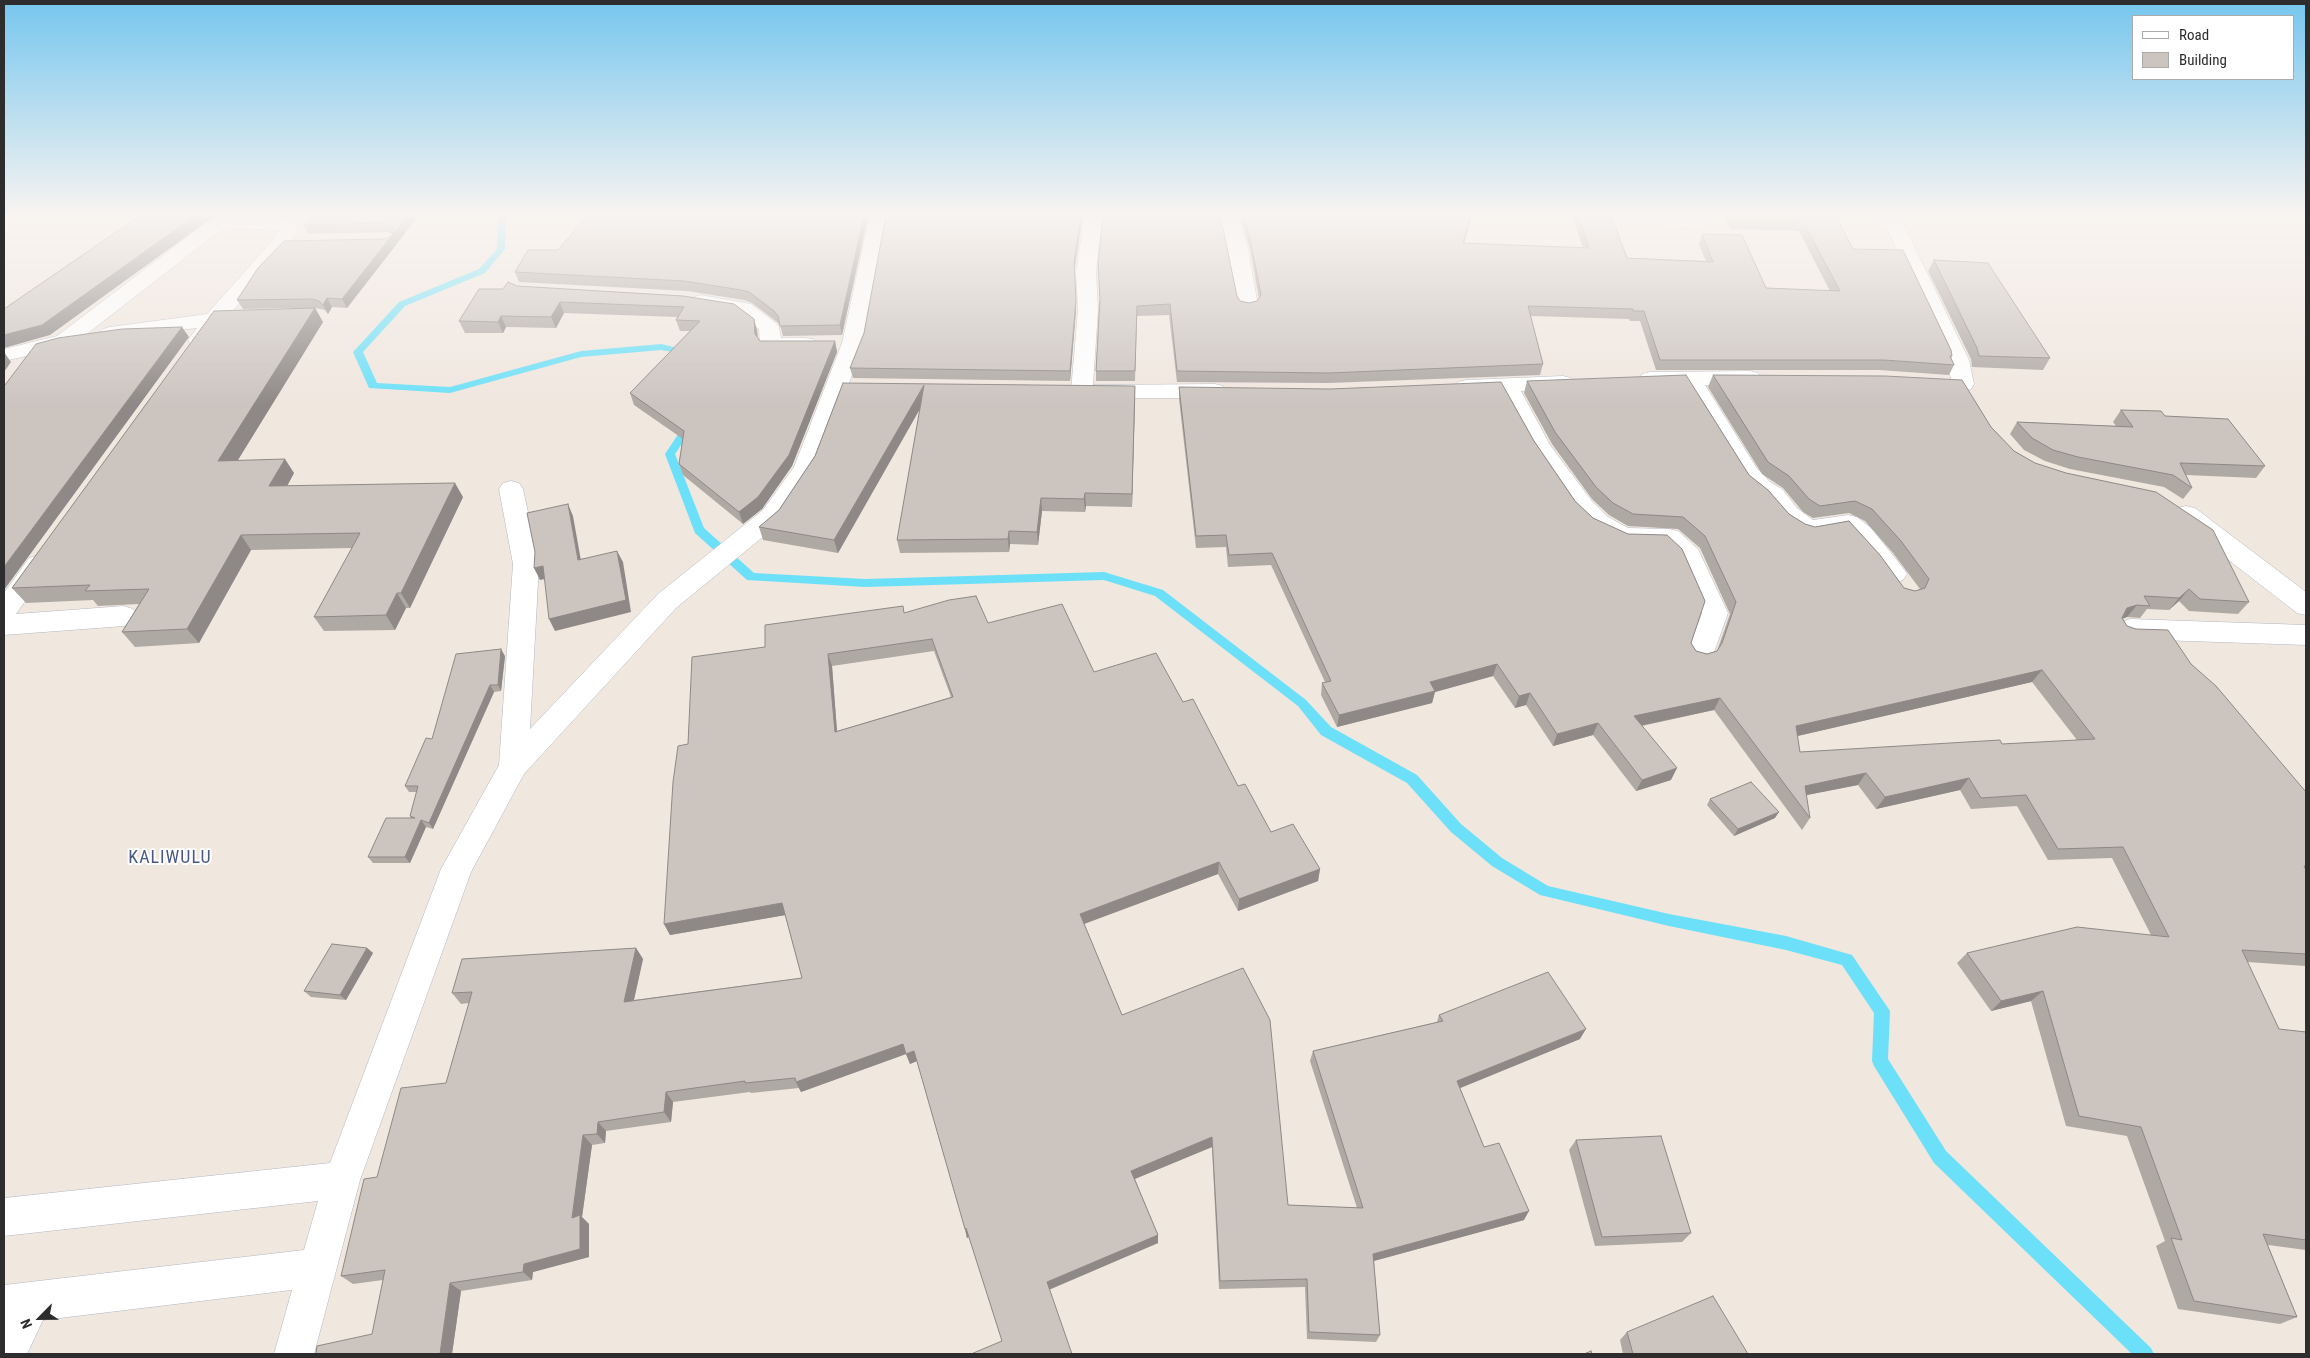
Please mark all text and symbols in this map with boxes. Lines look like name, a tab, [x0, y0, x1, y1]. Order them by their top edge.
legend	[2132, 15, 2295, 80]
text: Road	[2179, 26, 2209, 44]
text: Building	[2179, 51, 2227, 69]
district label: KALIWULU	[127, 847, 213, 869]
north arrow	[15, 1293, 65, 1343]
text: N	[17, 1317, 35, 1331]

